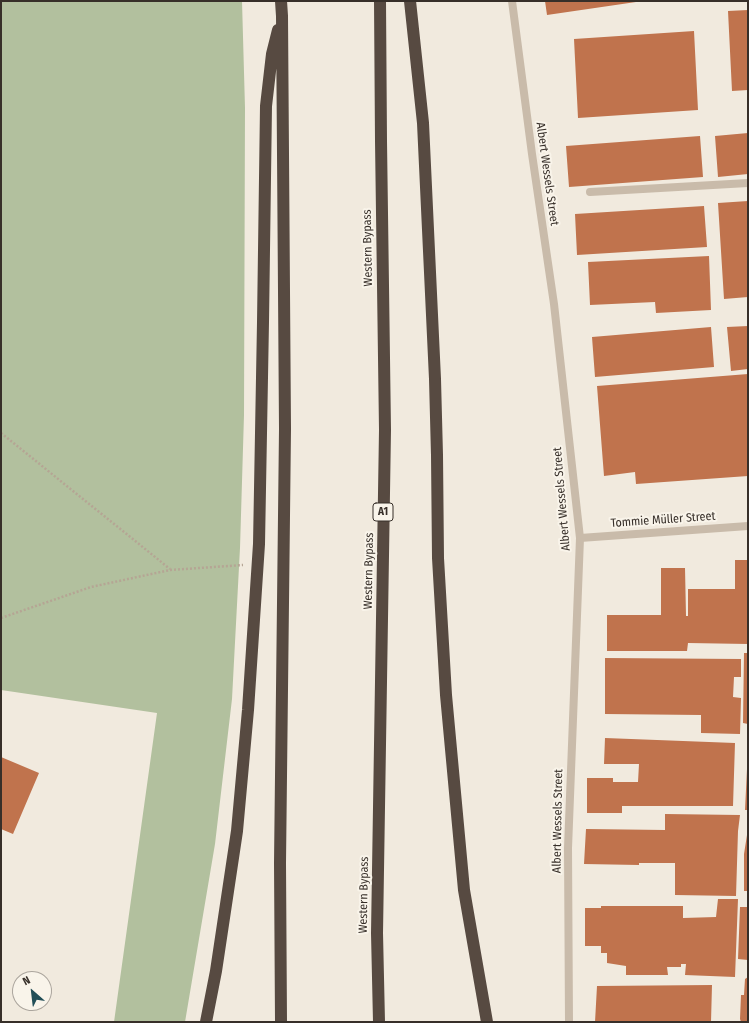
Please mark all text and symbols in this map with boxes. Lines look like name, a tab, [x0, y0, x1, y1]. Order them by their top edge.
street label: Albert Wessels Street	[533, 121, 561, 227]
street label: Western Bypass	[360, 209, 376, 287]
street label: Albert Wessels Street	[550, 446, 574, 552]
road number: A1	[373, 503, 393, 521]
street label: Tommie Müller Street	[610, 509, 716, 531]
street label: Western Bypass	[361, 532, 377, 610]
street label: Albert Wessels Street	[550, 769, 566, 873]
street label: Western Bypass	[356, 856, 372, 934]
north arrow	[12, 971, 52, 1011]
text: N	[21, 974, 33, 988]

